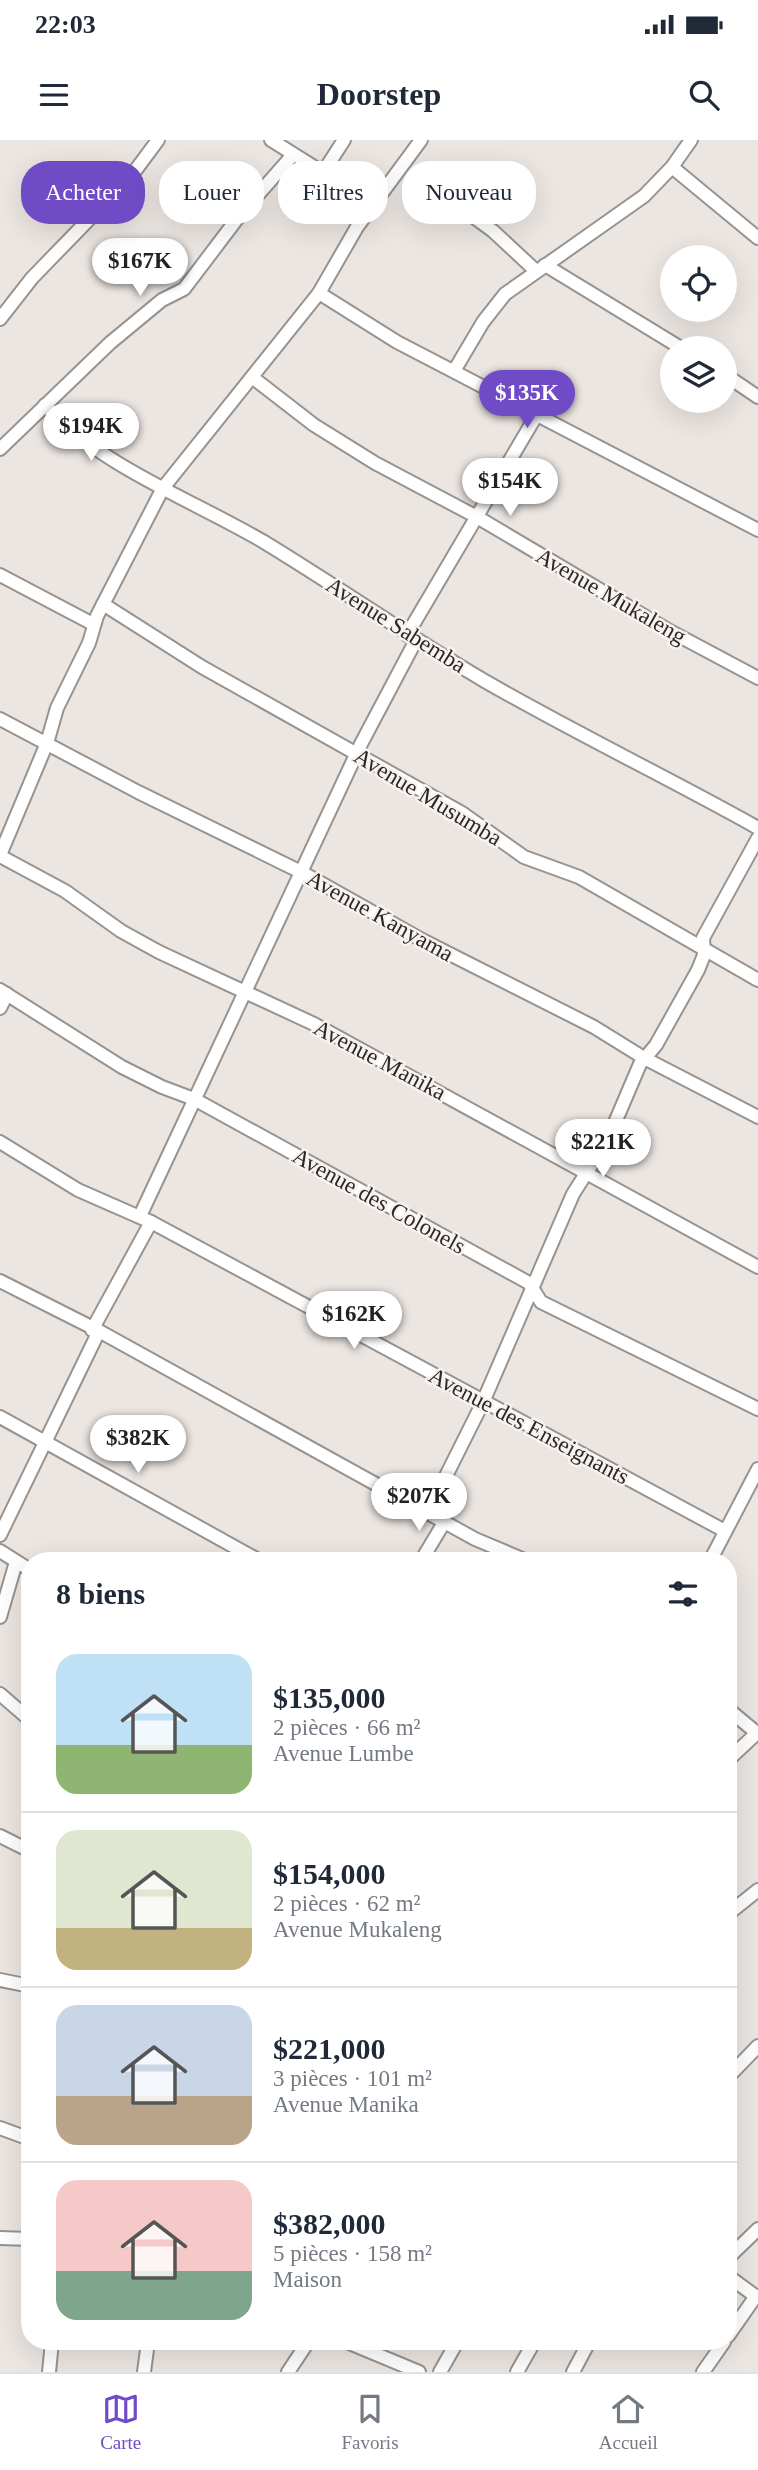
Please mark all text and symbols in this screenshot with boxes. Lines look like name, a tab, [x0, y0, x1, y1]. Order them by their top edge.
text: 22:03	[35, 10, 96, 39]
icon: menu	[35, 76, 73, 114]
text: Doorstep	[317, 76, 441, 112]
icon: search	[685, 76, 723, 114]
chip: Acheter	[21, 161, 145, 224]
chip: Louer	[159, 161, 264, 224]
chip: Filtres	[278, 161, 388, 224]
chip: Nouveau	[402, 161, 536, 224]
pin: $167K	[91, 239, 189, 298]
map controls	[660, 245, 737, 413]
button: locate	[660, 245, 737, 322]
text: $167K	[108, 248, 172, 273]
button: layers	[660, 336, 737, 413]
pin: $135K	[478, 370, 576, 430]
text: $135K	[495, 380, 559, 405]
pin: $194K	[42, 404, 140, 463]
text: $194K	[59, 413, 123, 438]
pin: $154K	[461, 458, 559, 518]
text: $154K	[478, 468, 542, 493]
street label: Avenue Mukaleng	[532, 543, 691, 649]
street label: Avenue Sabemba	[322, 572, 470, 678]
street label: Avenue Musumba	[350, 743, 506, 851]
street label: Avenue Kanyama	[302, 865, 458, 967]
street label: Avenue Manika	[310, 1015, 450, 1105]
pin: $221K	[554, 1119, 652, 1179]
text: $221K	[571, 1129, 635, 1154]
street label: Avenue des Colonels	[288, 1143, 470, 1259]
pin: $162K	[305, 1292, 403, 1351]
text: $162K	[322, 1301, 386, 1326]
street label: Avenue des Enseignants	[425, 1363, 633, 1489]
pin: $382K	[89, 1416, 187, 1475]
text: $382K	[106, 1425, 170, 1450]
pin: $207K	[370, 1474, 468, 1533]
text: $207K	[387, 1483, 451, 1508]
icon: filters	[664, 1575, 702, 1613]
text: 8 biens	[56, 1577, 145, 1610]
text: $135,000	[273, 1681, 386, 1714]
icon: home	[112, 1682, 196, 1766]
text: 2 pièces · 66 m²	[273, 1715, 420, 1740]
text: Avenue Lumbe	[273, 1741, 414, 1766]
text: $154,000	[273, 1857, 386, 1890]
icon: home	[112, 1858, 196, 1942]
text: 2 pièces · 62 m²	[273, 1891, 420, 1916]
text: Avenue Mukaleng	[273, 1917, 442, 1942]
text: $221,000	[273, 2032, 386, 2065]
icon: home	[112, 2033, 196, 2117]
text: 3 pièces · 101 m²	[273, 2066, 432, 2091]
text: Avenue Manika	[273, 2092, 419, 2117]
text: $382,000	[273, 2207, 386, 2240]
icon: home	[112, 2208, 196, 2292]
text: 5 pièces · 158 m²	[273, 2241, 432, 2266]
text: Maison	[273, 2267, 342, 2292]
tab: Carte	[100, 2390, 141, 2454]
tab: Favoris	[342, 2390, 399, 2454]
tab: Accueil	[599, 2390, 658, 2454]

